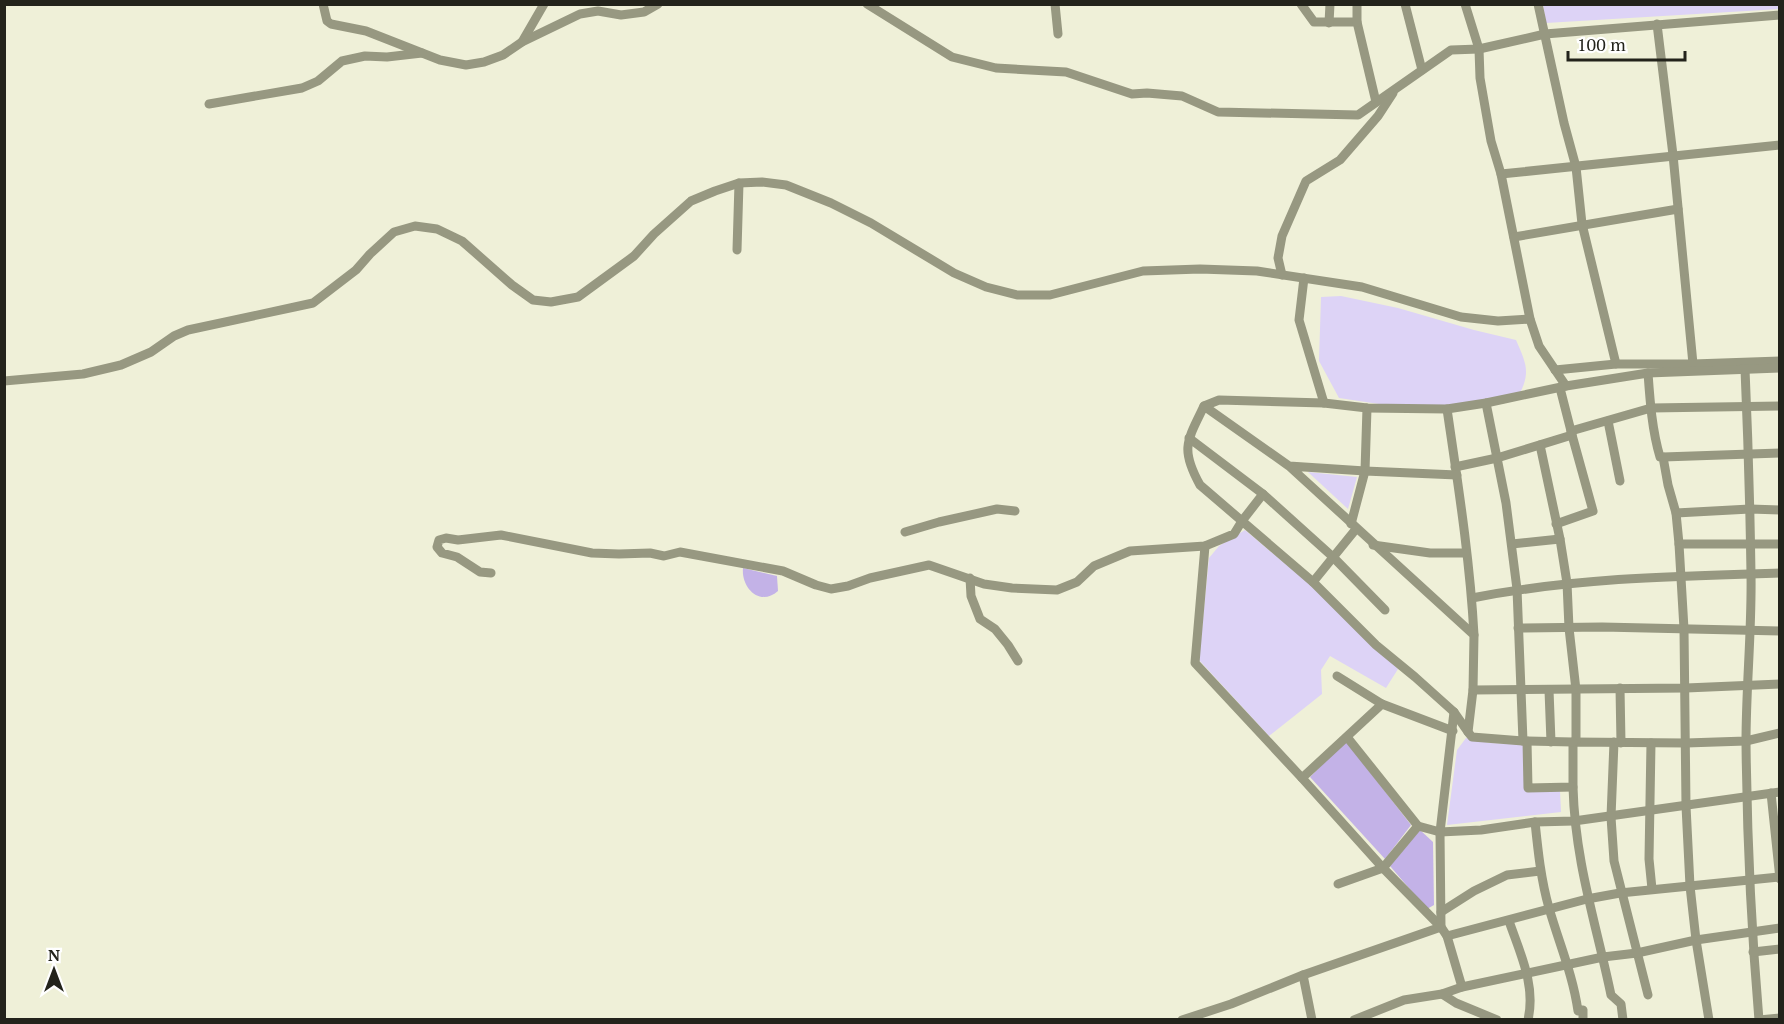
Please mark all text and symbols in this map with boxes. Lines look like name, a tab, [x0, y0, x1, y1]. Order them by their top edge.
scale bar	[1568, 24, 1685, 62]
text: 100 m	[1577, 32, 1626, 56]
north arrow	[24, 940, 84, 1000]
text: N	[48, 944, 60, 966]

